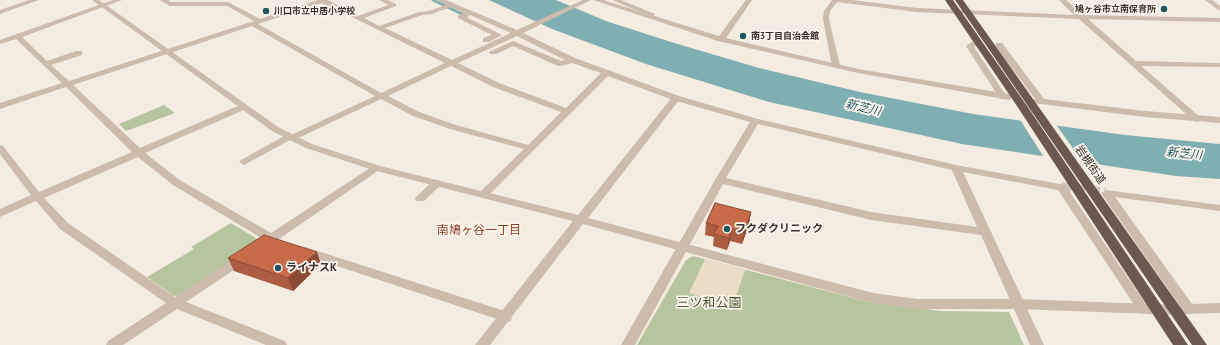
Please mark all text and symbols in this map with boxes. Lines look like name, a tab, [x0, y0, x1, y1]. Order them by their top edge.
place label: 鳩ヶ谷市立南保育所	[1075, 4, 1156, 14]
marker: 鳩ヶ谷市立南保育所	[1159, 4, 1169, 14]
marker: 川口市立中居小学校	[261, 6, 271, 16]
place label: 川口市立中居小学校	[274, 6, 355, 16]
marker: 南3丁目自治会館	[738, 31, 748, 41]
place label: 南3丁目自治会館	[751, 31, 819, 41]
water label: 新芝川	[844, 97, 882, 119]
street label: 岩槻街道	[1072, 143, 1108, 187]
water label: 新芝川	[1165, 145, 1203, 163]
place label: フクダクリニック	[735, 222, 823, 236]
district label: 南鳩ヶ谷一丁目	[437, 224, 521, 238]
marker: フクダクリニック	[722, 224, 732, 234]
place label: ライナスK	[286, 261, 337, 275]
marker: ライナスK	[273, 263, 283, 273]
park label: 三ツ和公園	[677, 295, 741, 311]

